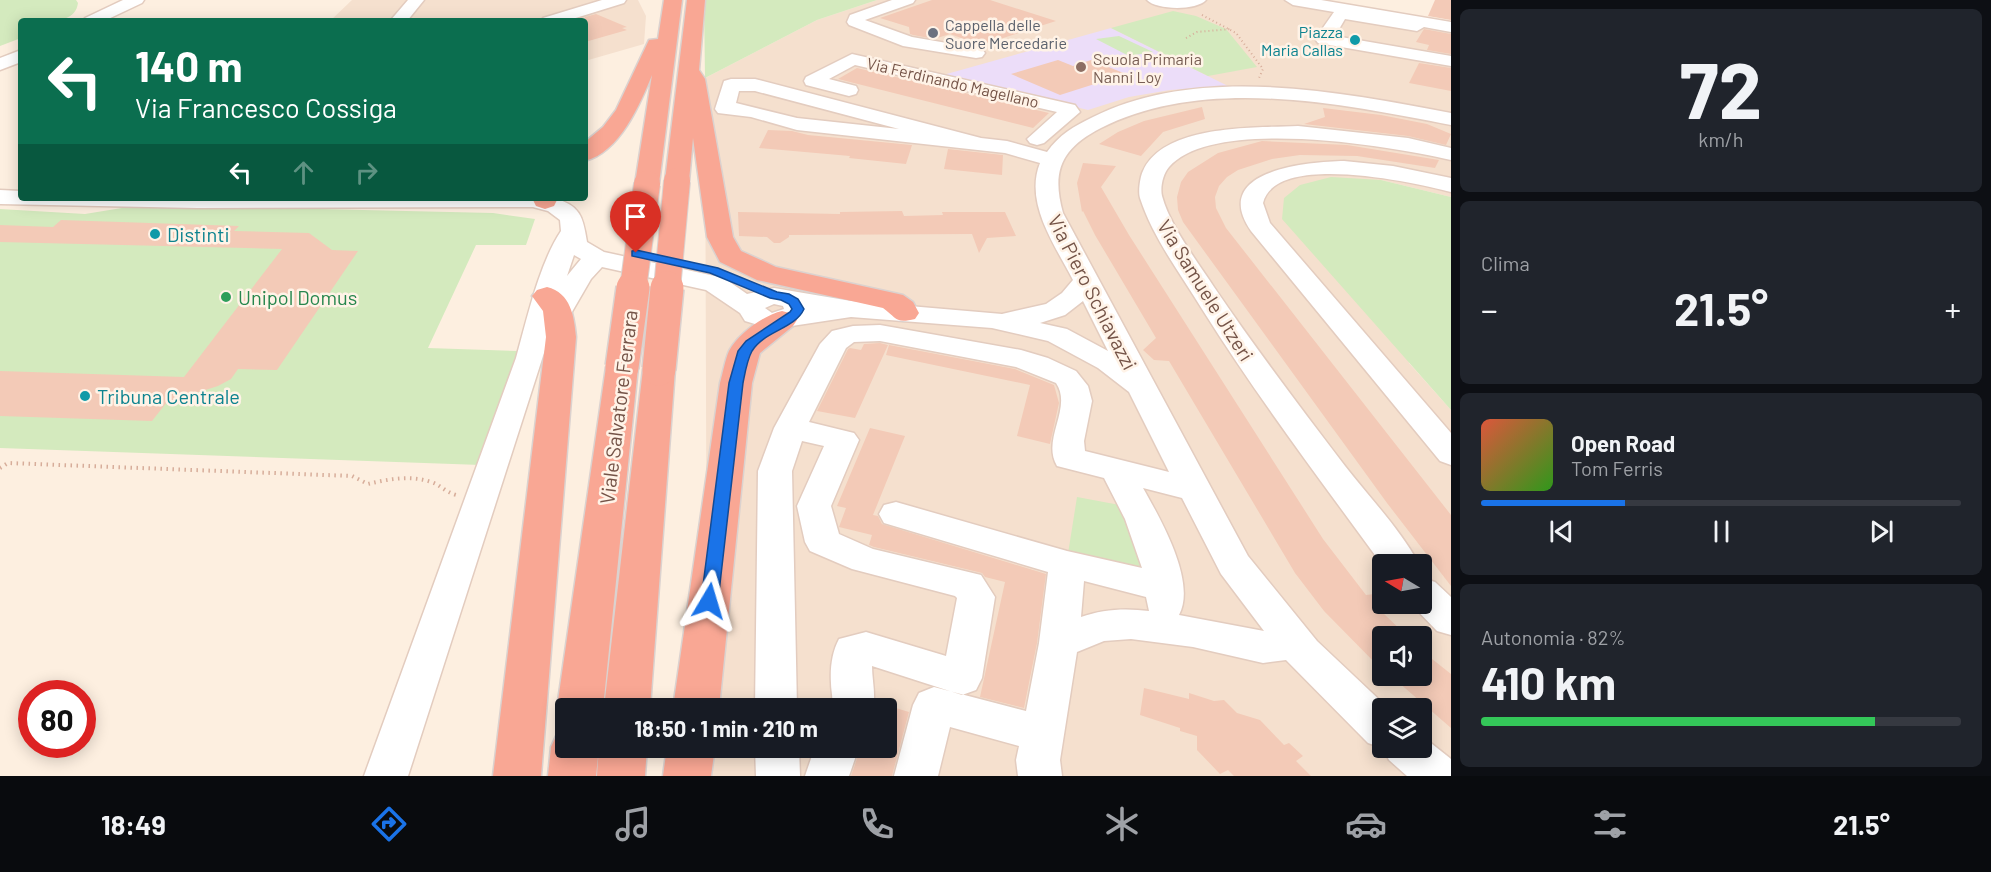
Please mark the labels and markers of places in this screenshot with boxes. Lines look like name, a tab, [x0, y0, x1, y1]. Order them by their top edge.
place label: Cappella delle Suore Mercedarie	[945, 15, 1067, 52]
place label: Piazza Maria Callas	[1261, 22, 1343, 59]
marker: Cappella delle Suore Mercedarie	[926, 26, 940, 40]
marker: Piazza Maria Callas	[1348, 33, 1362, 47]
place label: Scuola Primaria Nanni Loy	[1093, 49, 1202, 86]
marker: Scuola Primaria Nanni Loy	[1074, 60, 1088, 74]
pin	[610, 191, 661, 253]
place label: Distinti	[167, 222, 230, 246]
marker: Distinti	[148, 227, 162, 241]
place label: Unipol Domus	[238, 285, 357, 309]
marker: Unipol Domus	[219, 290, 233, 304]
place label: Tribuna Centrale	[97, 384, 240, 408]
marker: Tribuna Centrale	[78, 389, 92, 403]

